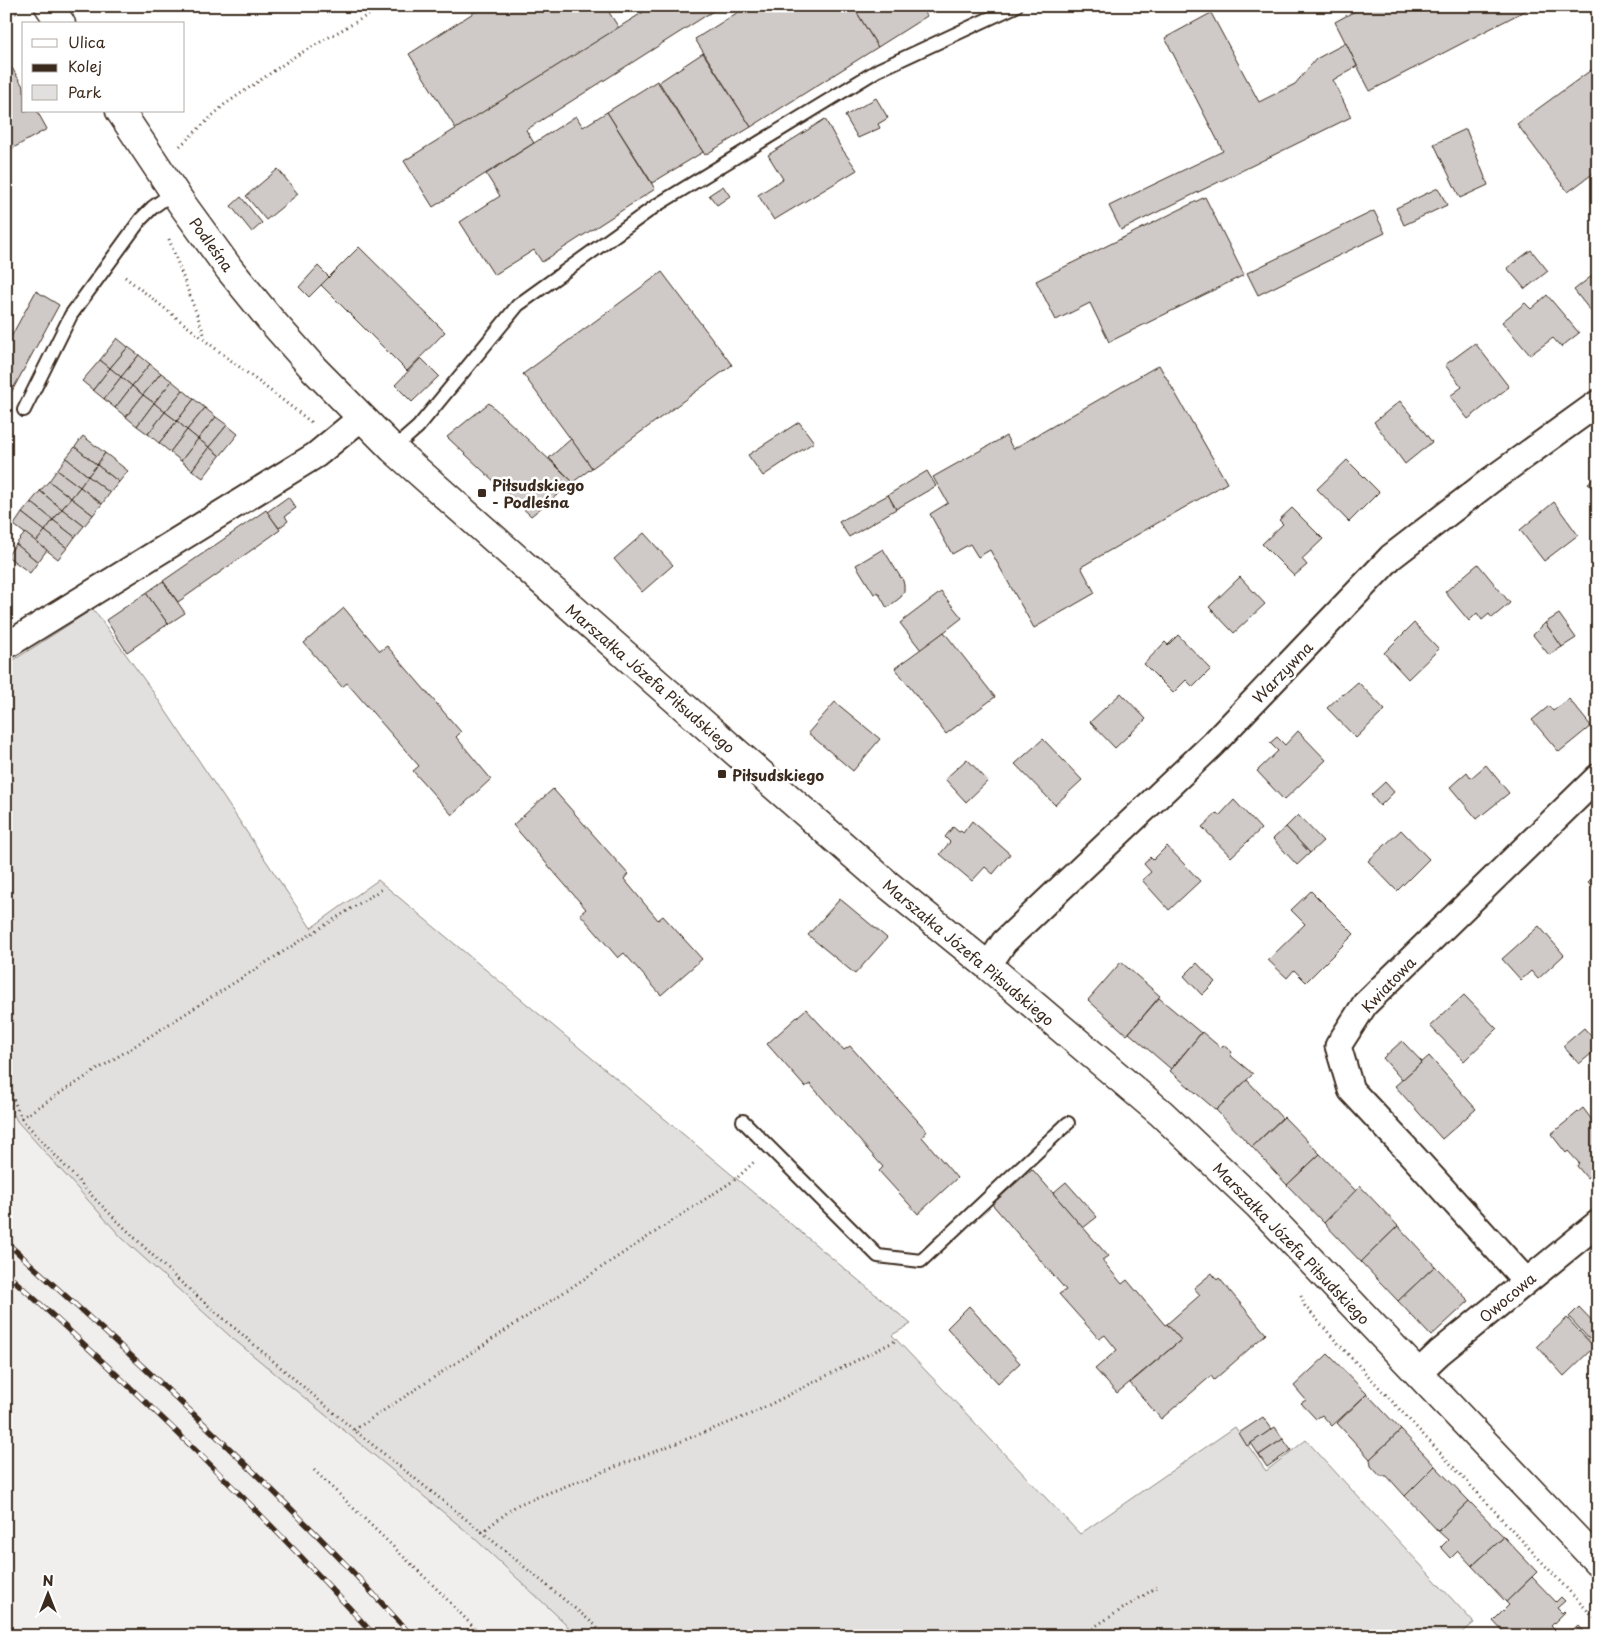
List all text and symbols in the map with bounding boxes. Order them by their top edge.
legend [22,22,185,112]
text: Ulica [68,30,106,53]
text: Kolej [68,54,102,77]
text: Park [68,80,102,103]
street label: Podleśna [184,212,240,276]
place label: Piłsudskiego - Podleśna [492,473,584,513]
marker: Piłsudskiego - Podleśna [476,487,488,499]
street label: Marszałka Józefa Piłsudskiego [561,598,741,758]
street label: Warzywna [1247,635,1318,708]
place label: Piłsudskiego [732,763,824,786]
marker: Piłsudskiego [716,768,728,780]
street label: Marszałka Józefa Piłsudskiego [878,873,1060,1031]
street label: Kwiatowa [1355,950,1421,1017]
street label: Marszałka Józefa Piłsudskiego [1208,1157,1376,1329]
street label: Owocowa [1474,1266,1541,1328]
north arrow [22,1570,72,1620]
text: N [42,1570,54,1591]

